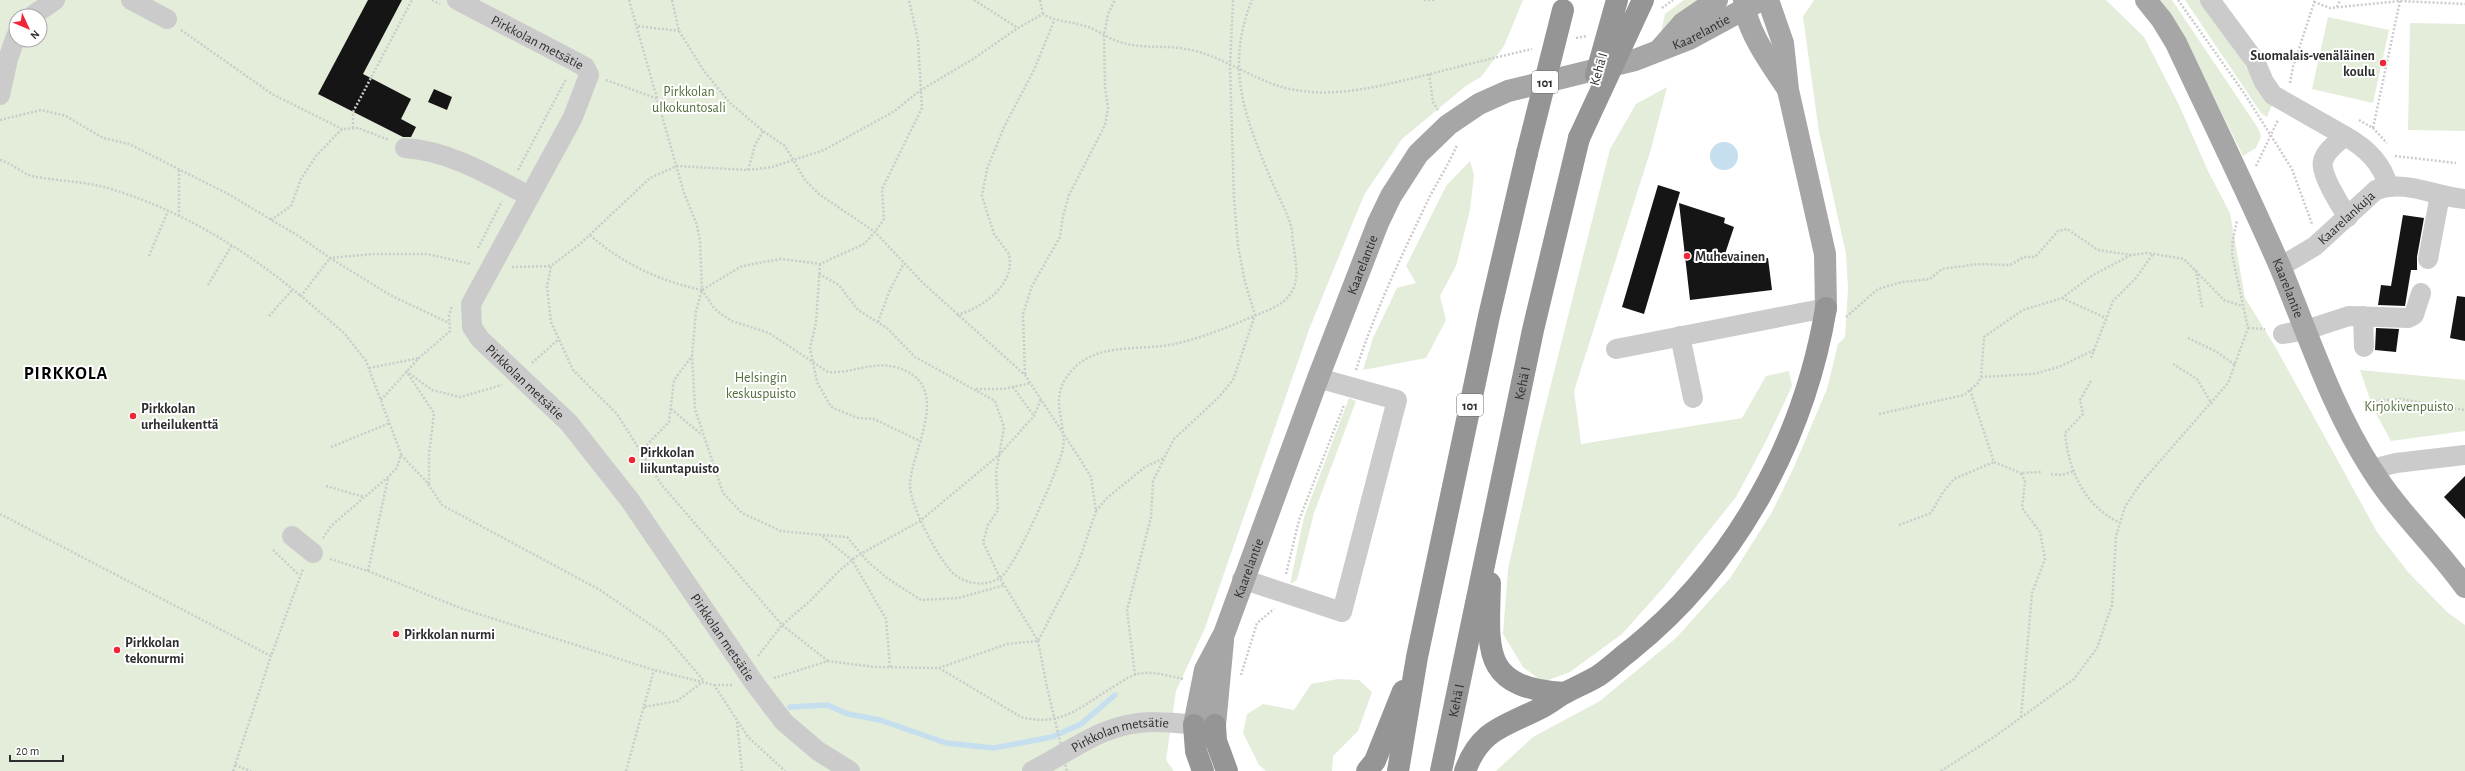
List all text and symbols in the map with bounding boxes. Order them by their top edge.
north arrow [8,8,48,48]
street label: Kaarelantie [1670,12,1732,53]
street label: Pirkkolan metsätie [489,13,586,73]
text: N [28,28,41,41]
place label: Suomalais-venäläinen koulu [2250,49,2376,79]
street label: Kehä I [1588,51,1610,87]
marker: Suomalais-venäläinen koulu [2378,58,2388,68]
road number: 101 [1532,71,1558,93]
park label: Pirkkolan ulkokuntosali [652,85,726,115]
street label: Kaarelankuja [2315,188,2378,248]
street label: Kaarelantie [1345,233,1381,297]
place label: Muhevainen [1695,250,1765,264]
marker: Muhevainen [1682,251,1692,261]
street label: Kaarelantie [2269,256,2306,320]
street label: Pirkkolan metsätie [483,342,566,423]
district label: PIRKKOLA [24,365,108,383]
street label: Kehä I [1513,366,1533,401]
park label: Helsingin keskuspuisto [726,371,796,401]
road number: 101 [1457,394,1483,416]
park label: Kirjokivenpuisto [2364,400,2454,414]
place label: Pirkkolan urheilukenttä [141,402,219,432]
marker: Pirkkolan urheilukenttä [128,411,138,421]
place label: Pirkkolan liikuntapuisto [640,446,719,476]
marker: Pirkkolan liikuntapuisto [627,455,637,465]
street label: Kaarelantie [1232,537,1267,600]
street label: Pirkkolan metsätie [688,591,757,684]
place label: Pirkkolan nurmi [404,628,495,642]
marker: Pirkkolan nurmi [391,629,401,639]
place label: Pirkkolan tekonurmi [125,636,184,666]
marker: Pirkkolan tekonurmi [112,645,122,655]
street label: Kehä I [1446,683,1467,719]
street label: Pirkkolan metsätie [1069,716,1169,755]
scale bar [10,737,63,763]
text: 20 m [16,745,39,757]

